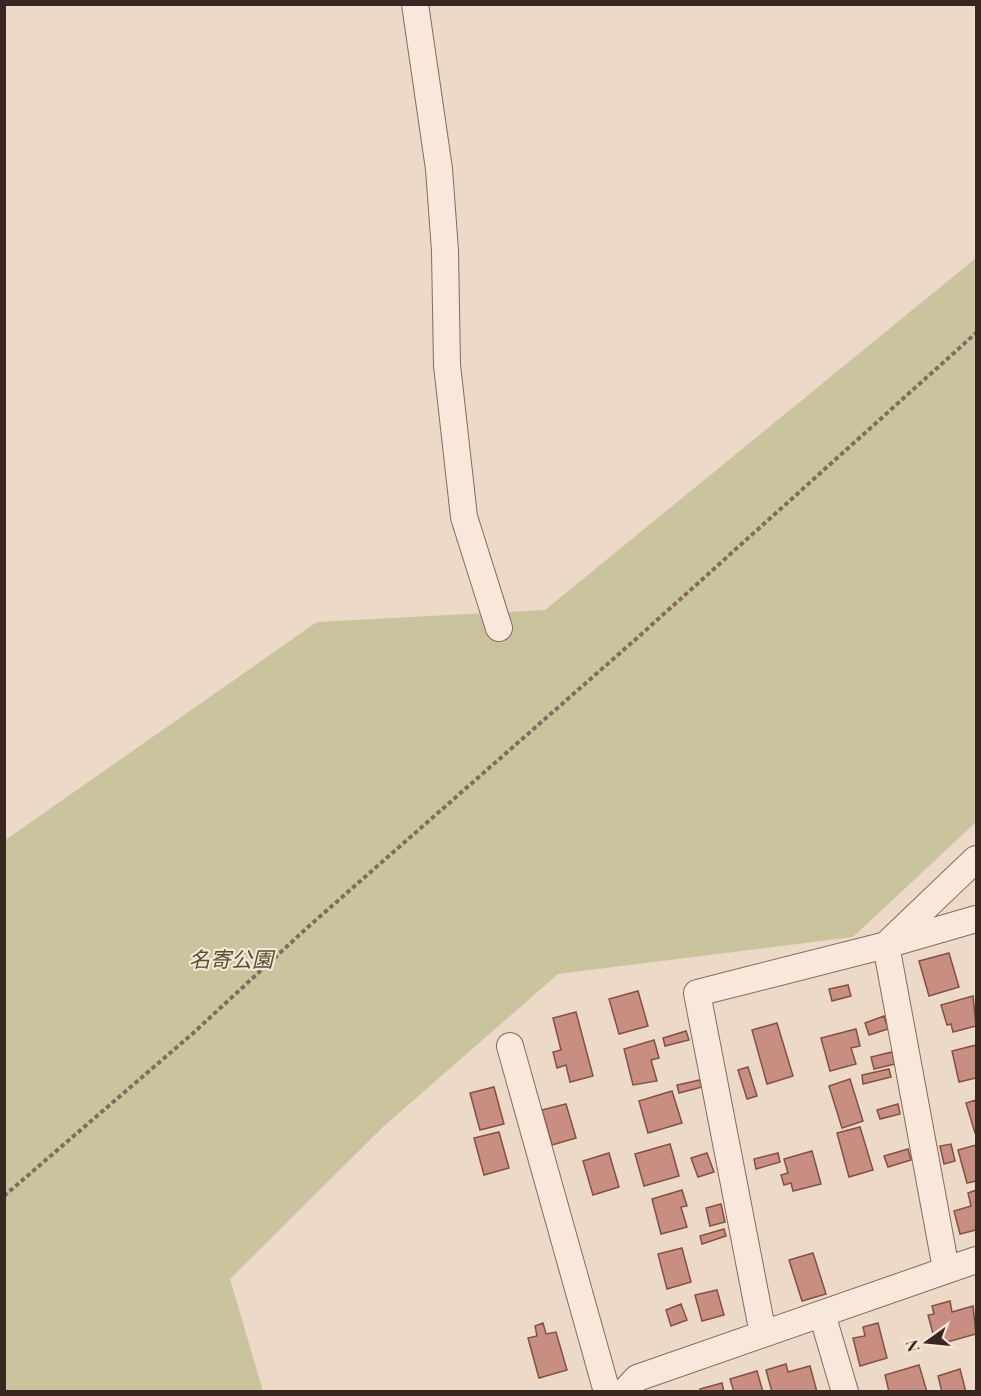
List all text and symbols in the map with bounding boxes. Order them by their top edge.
park label: 名寄公園 [189,944,276,972]
north arrow [897,1312,957,1372]
text: N [900,1337,924,1354]

